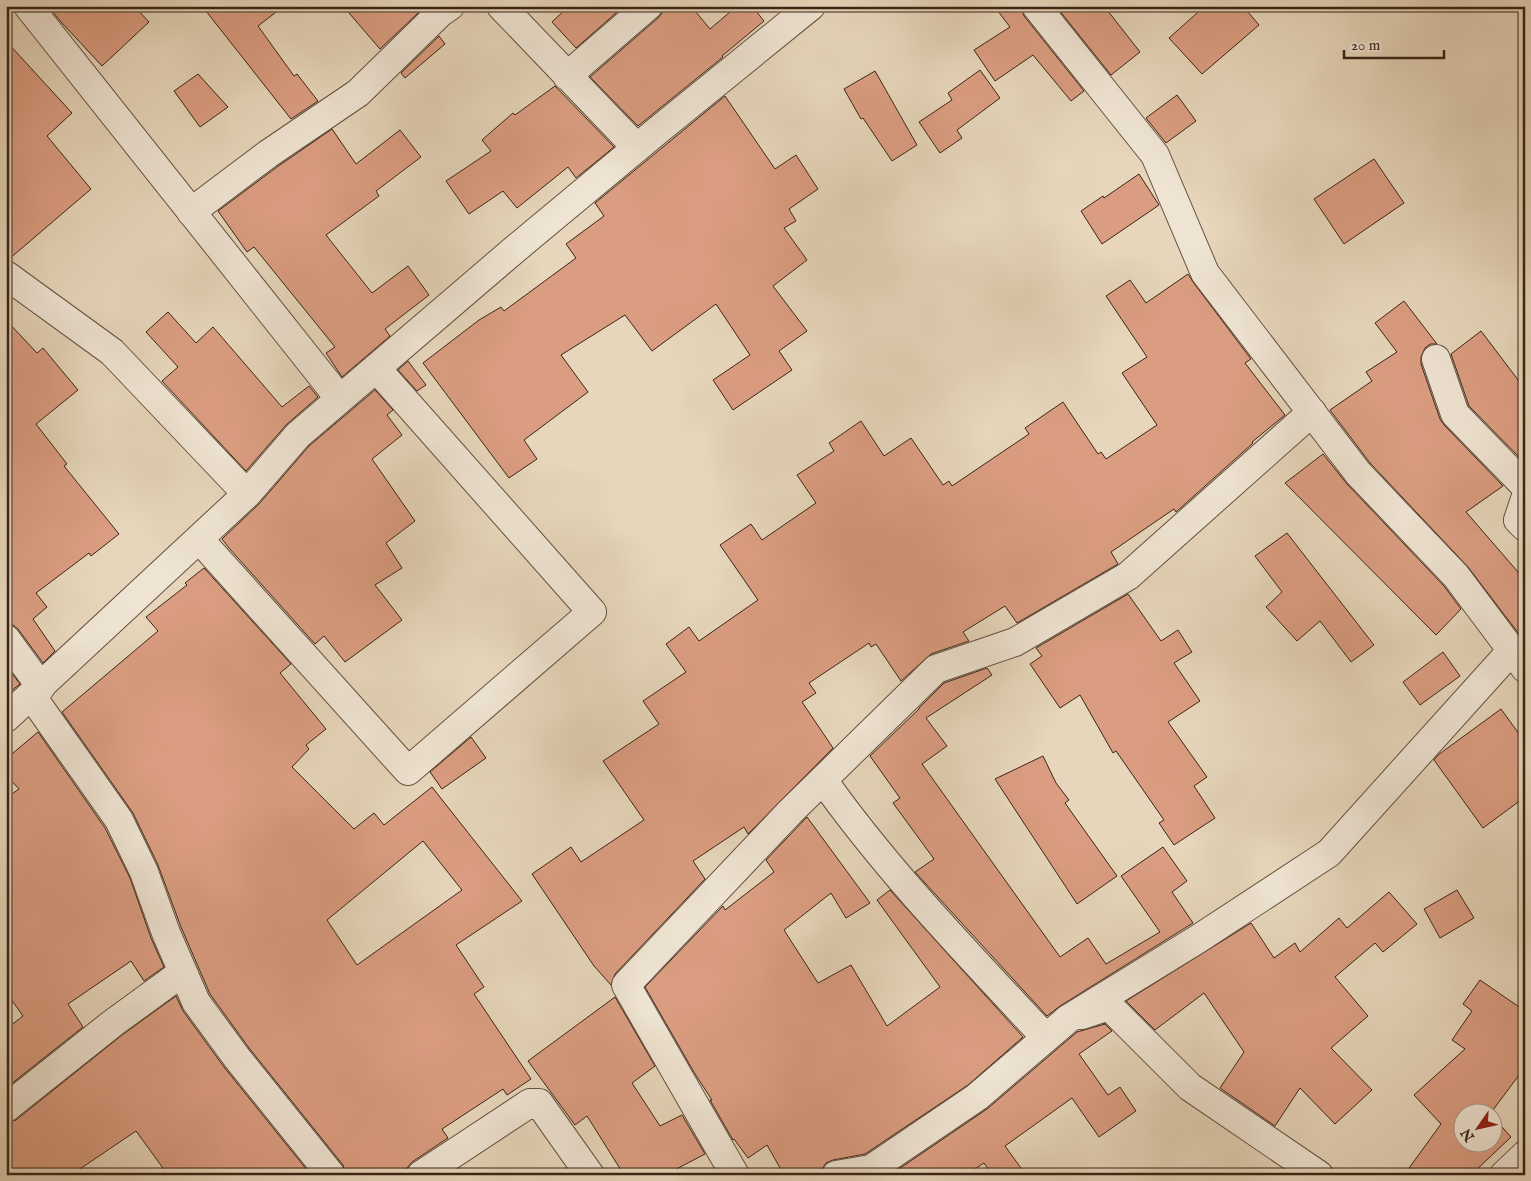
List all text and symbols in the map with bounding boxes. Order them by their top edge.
scale bar [1344,28,1444,60]
text: 20 m [1351,36,1381,55]
north arrow [1454,1104,1504,1154]
text: N [1457,1125,1479,1146]

